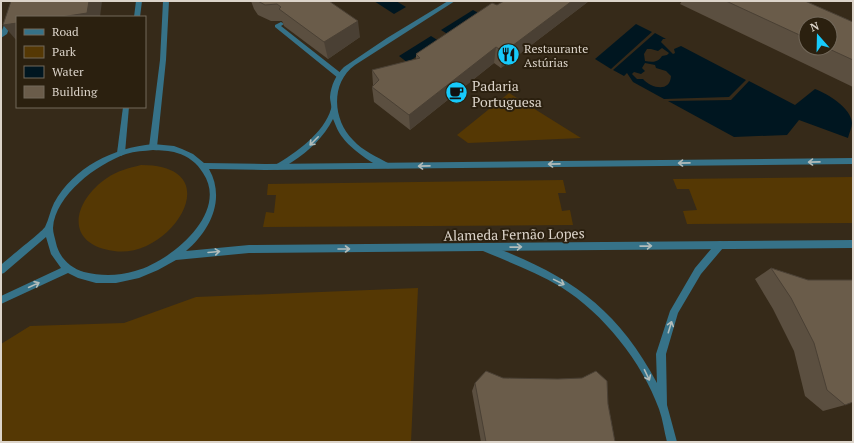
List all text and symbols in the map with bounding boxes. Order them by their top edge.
legend [16,16,146,108]
north arrow [798,16,838,56]
text: N [808,18,822,35]
text: Road [52,24,79,39]
place label: Restaurante Astúrias [524,41,588,70]
restaurant icon: Restaurante Astúrias [496,42,522,68]
text: Park [52,44,77,59]
text: Water [52,64,84,79]
place label: Padaria Portuguesa [472,76,542,111]
cafe icon: Padaria Portuguesa [444,80,470,106]
text: Building [52,84,98,99]
one-way arrow [309,136,319,146]
one-way arrow [808,158,821,166]
one-way arrow [678,159,691,167]
one-way arrow [548,160,561,168]
one-way arrow [418,162,431,170]
street label: Alameda Fernão Lopes [443,223,585,245]
one-way arrow [639,242,652,250]
one-way arrow [509,243,522,251]
one-way arrow [337,245,350,253]
one-way arrow [207,249,220,256]
one-way arrow [553,279,565,286]
one-way arrow [28,281,40,288]
one-way arrow [667,321,674,334]
one-way arrow [644,369,651,381]

